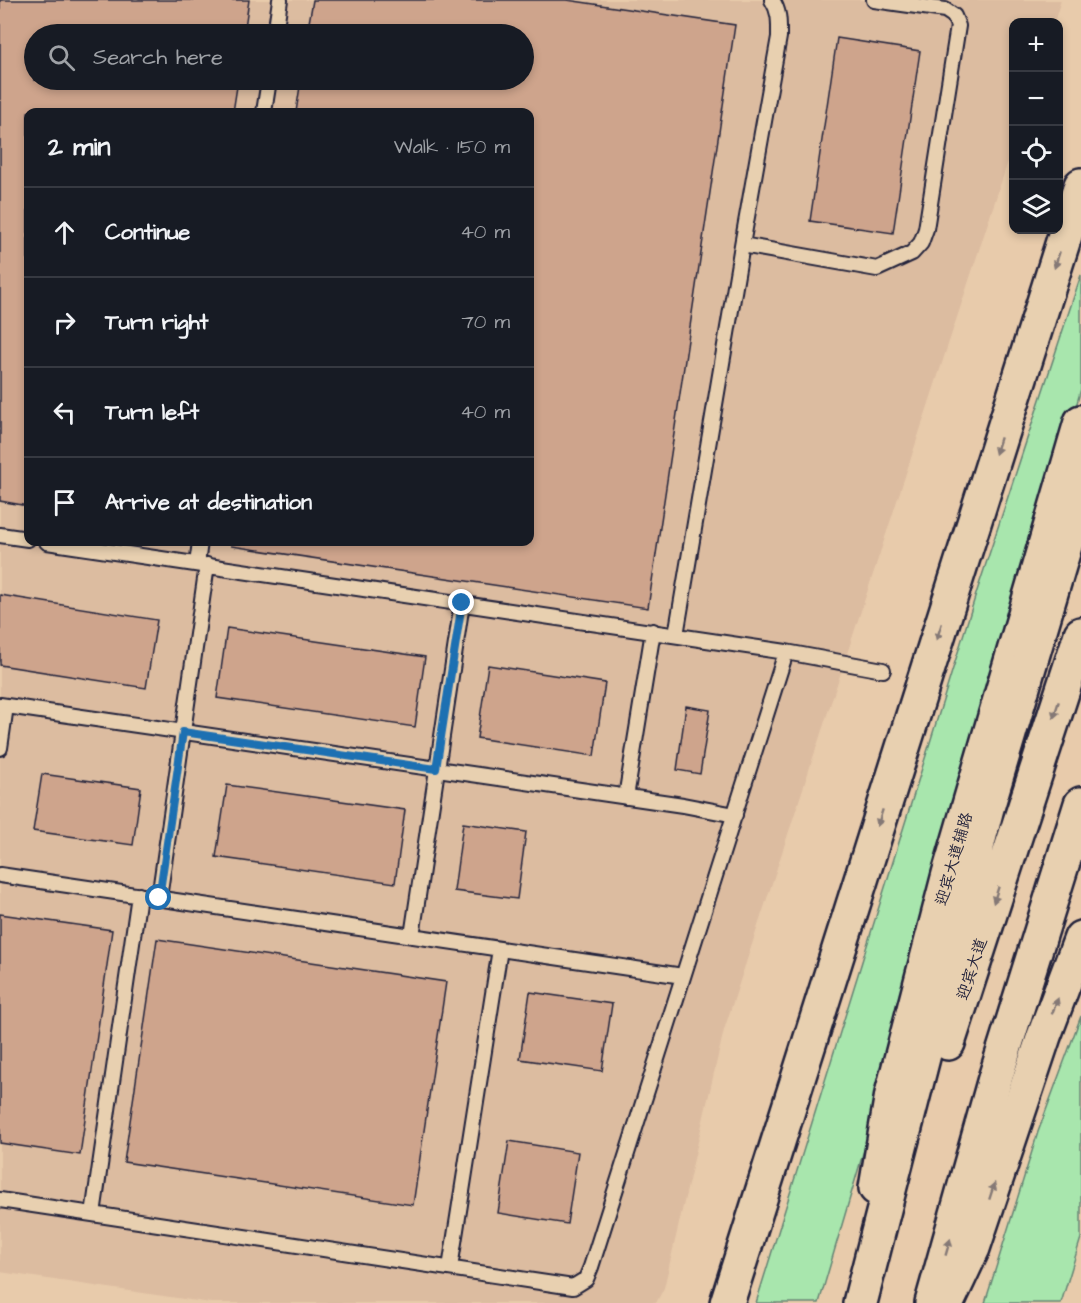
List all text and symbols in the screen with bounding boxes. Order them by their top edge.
map controls [1009,18,1063,234]
button: + [1009,18,1063,72]
search box [24,24,534,90]
icon: search [45,41,78,74]
text: Search here [93,42,223,73]
button: − [1009,72,1063,126]
button: locate [1009,126,1063,180]
text: 2 min [48,129,110,165]
text: Walk · 150 m [394,133,510,161]
button: layers [1009,180,1063,234]
icon: ahead [48,216,81,249]
text: Continue [105,217,190,248]
text: 40 m [460,218,510,246]
one-way arrow [1052,251,1061,269]
icon: right [48,306,81,339]
text: Turn right [105,307,208,338]
text: 70 m [462,308,510,336]
icon: left [48,396,81,429]
text: Turn left [105,397,199,428]
text: 40 m [460,398,510,426]
one-way arrow [993,437,1002,455]
icon: arrive [48,486,81,519]
text: Arrive at destination [105,487,312,518]
route end [448,589,474,615]
one-way arrow [934,623,943,641]
one-way arrow [1051,701,1061,719]
one-way arrow [875,809,885,827]
street label: 迎宾大道辅路 [930,810,978,908]
route start [145,884,171,910]
one-way arrow [991,886,1000,904]
street label: 迎宾大道 [952,935,992,1003]
one-way arrow [1051,997,1061,1015]
one-way arrow [988,1181,998,1199]
one-way arrow [944,1238,953,1256]

